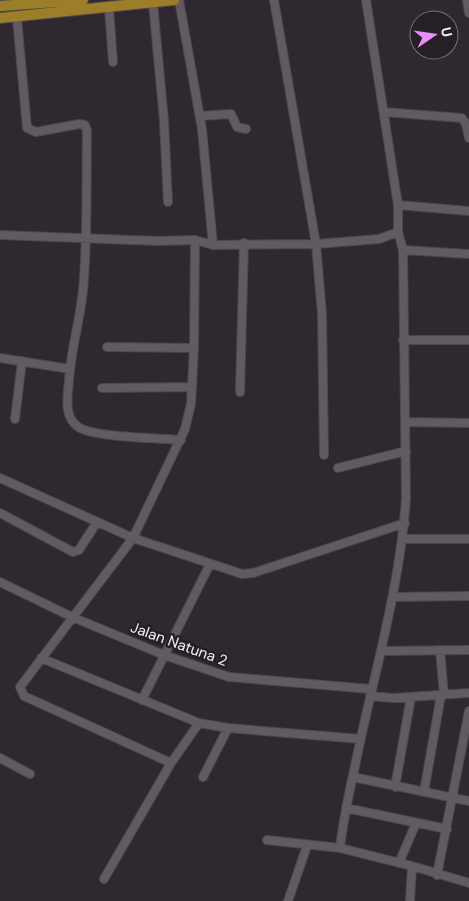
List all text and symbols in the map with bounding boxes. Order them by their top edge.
north arrow [409,10,459,60]
text: U [437,25,457,39]
street label: Jalan Natuna 2 [128,617,230,671]

